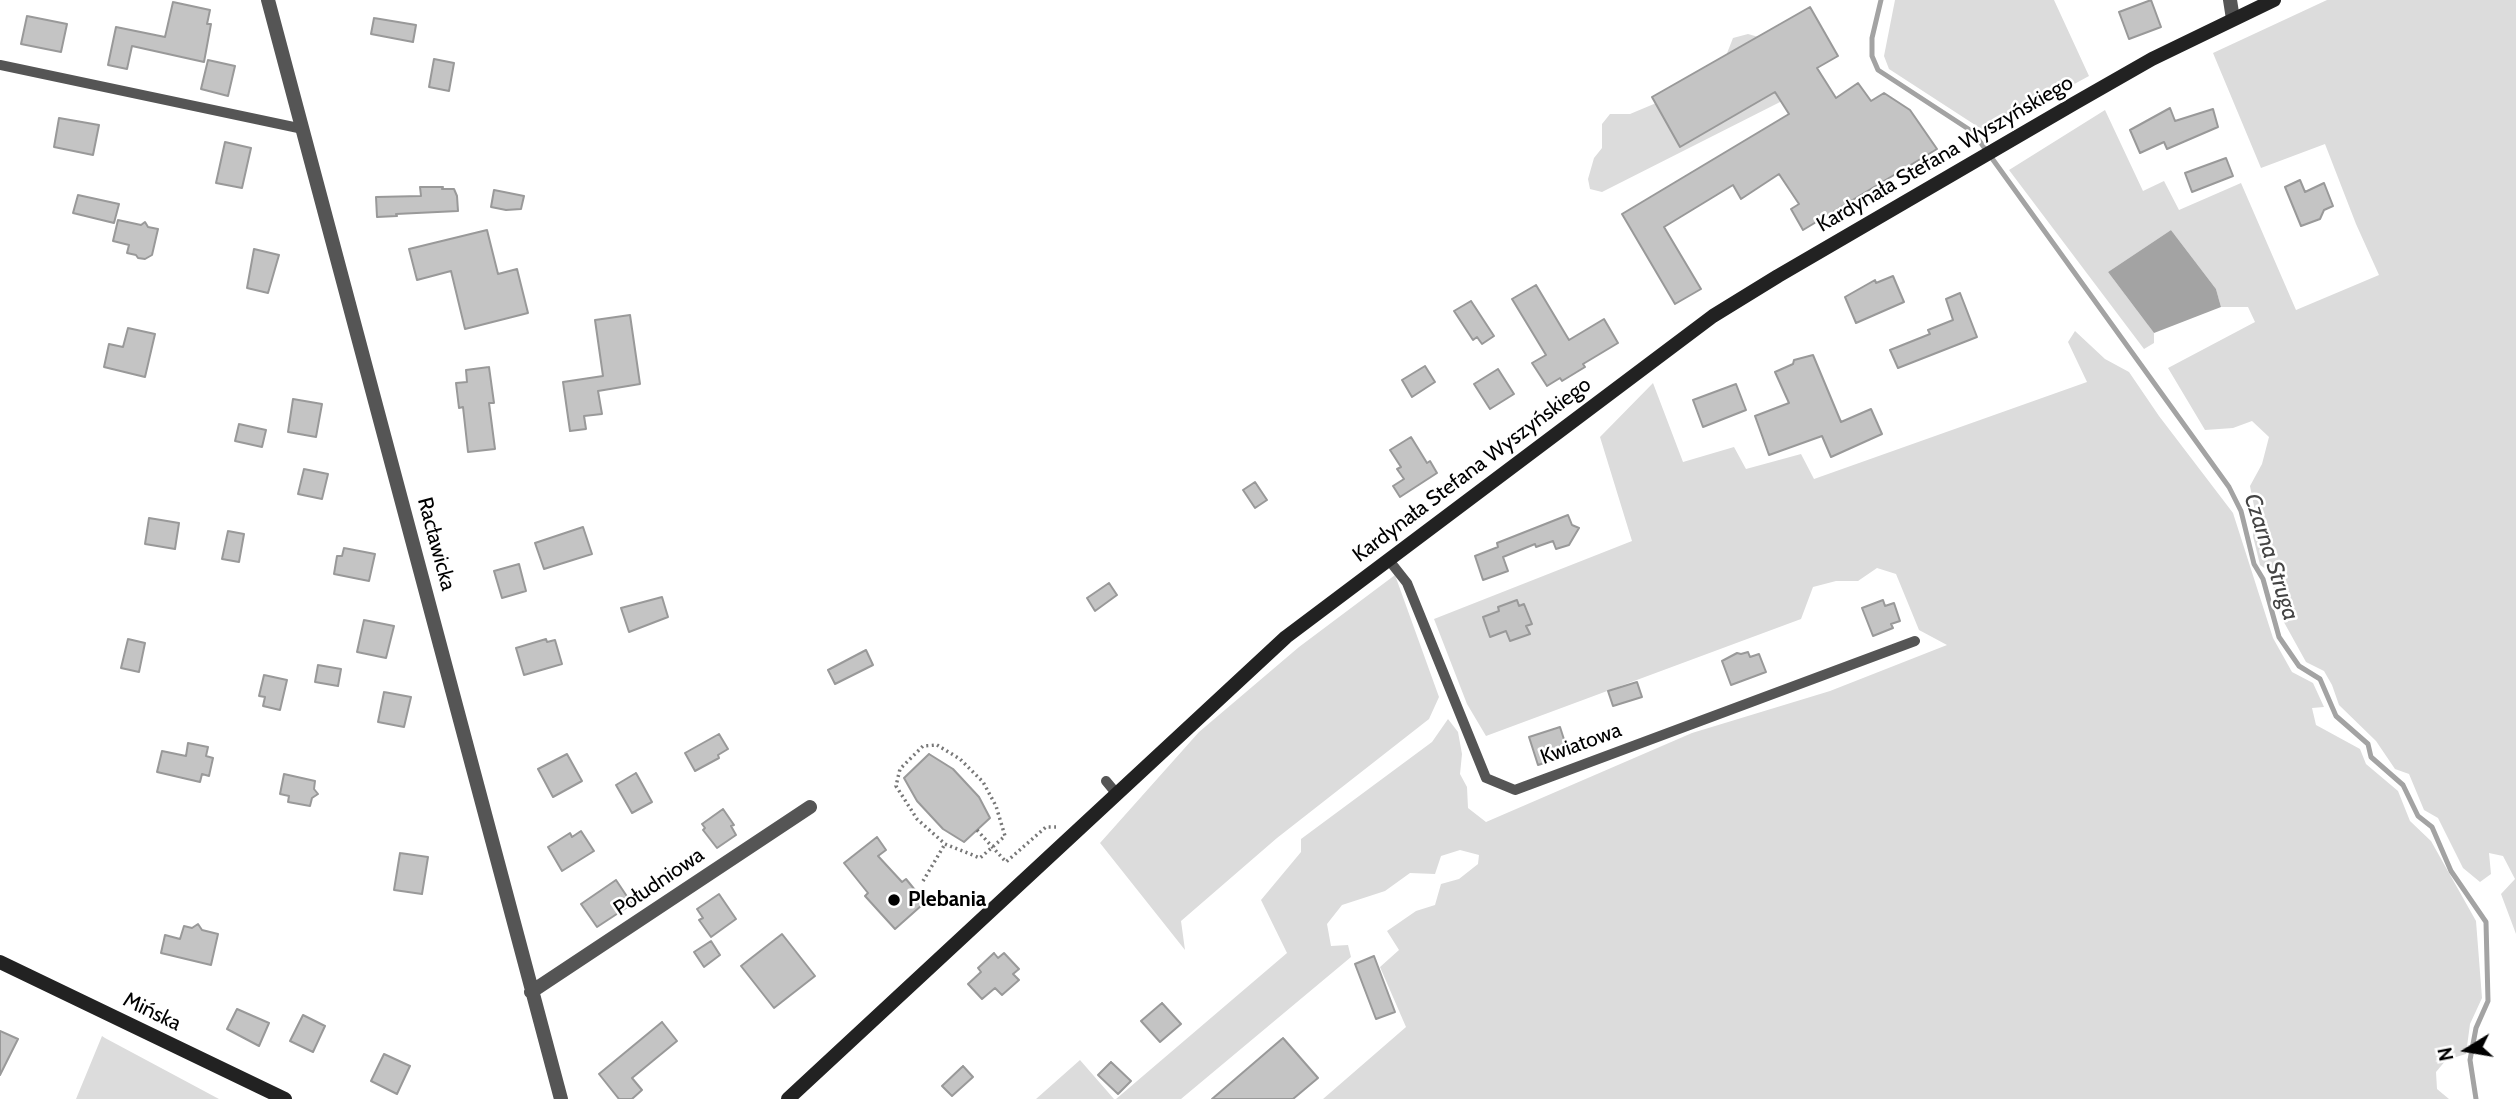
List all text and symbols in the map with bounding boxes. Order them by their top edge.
street label: Kardynała Stefana Wyszyńskiego [1812,70,2078,238]
street label: Kardynała Stefana Wyszyńskiego [1348,372,1596,568]
water label: Czarna Struga [2238,490,2304,624]
street label: Racławicka [411,495,461,593]
street label: Kwiatowa [1537,718,1625,770]
street label: Południowa [609,843,709,921]
place label: Plebania [908,887,986,913]
marker: Plebania [886,892,902,908]
street label: Mińska [119,987,185,1037]
north arrow [2432,1015,2502,1085]
text: N [2433,1045,2458,1063]

